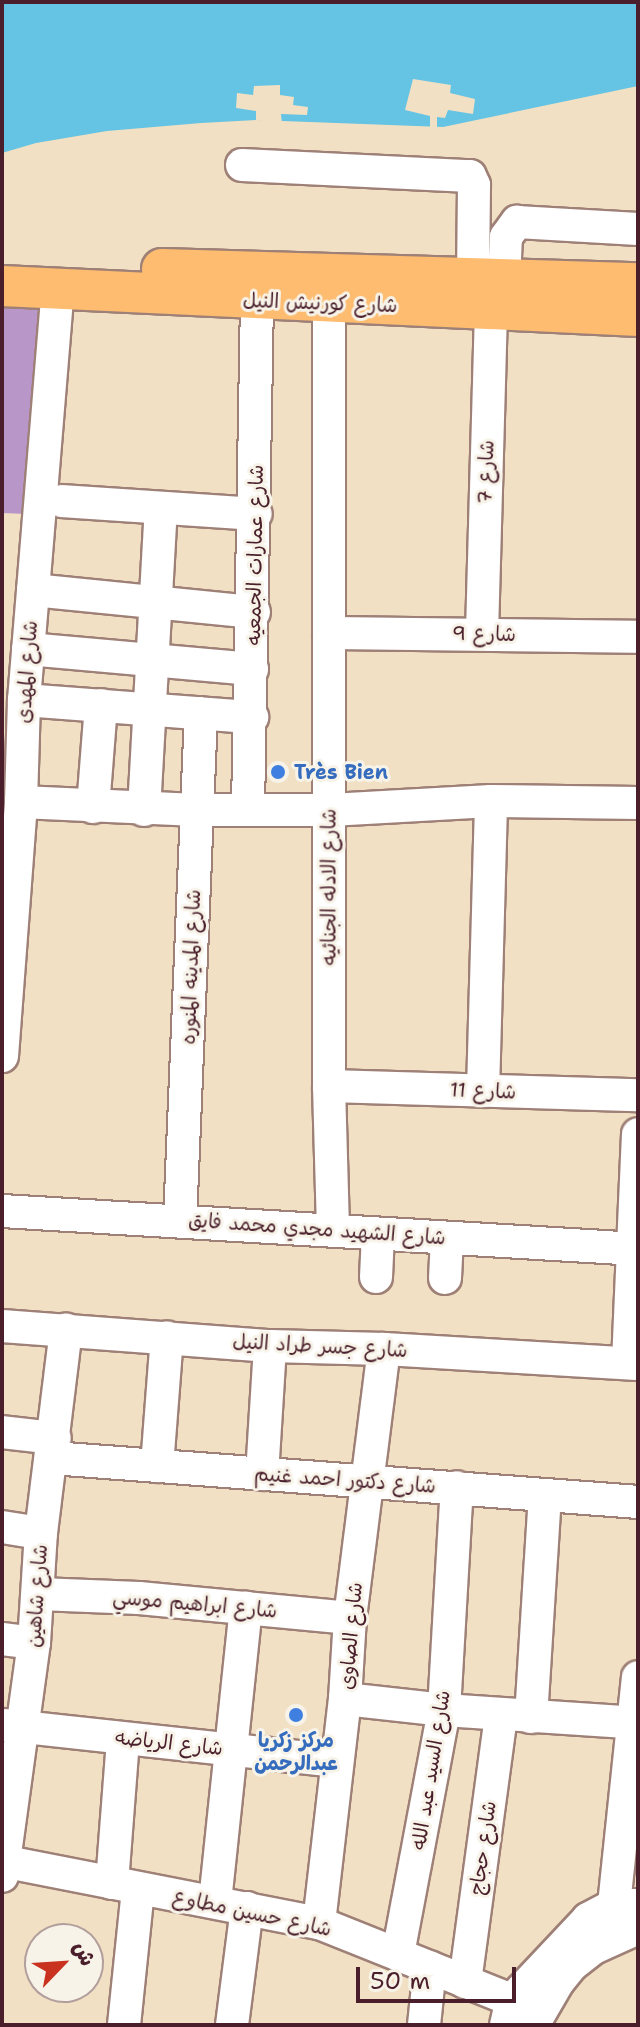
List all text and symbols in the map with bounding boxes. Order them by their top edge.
street label: شارع كورنيش النيل [242,288,398,318]
street label: شارع 7 [473,440,499,504]
street label: شارع عمارات الجمعيه [241,464,269,646]
street label: شارع المهدى [11,620,43,724]
street label: شارع 9 [452,621,516,647]
place label: Très Bien [294,760,388,784]
marker: Très Bien [269,763,287,781]
street label: شارع الادله الجنائيه [317,809,341,965]
street label: شارع المدينه المنوره [176,889,206,1045]
street label: شارع 11 [450,1078,516,1104]
street label: شارع الشهيد مجدي محمد فايق [188,1208,446,1250]
street label: شارع جسر طراد النيل [232,1329,408,1363]
street label: شارع دكتور احمد غنيم [253,1462,437,1498]
street label: شارع شاهين [21,1544,53,1648]
street label: شارع الصاوى [334,1581,368,1691]
street label: شارع ابراهيم موسي [112,1585,278,1623]
street label: شارع السيد عبد الله [407,1689,455,1851]
marker: مركز زكريا عبدالرحمن [287,1706,305,1724]
street label: شارع الرياضه [114,1725,224,1761]
place label: مركز زكريا عبدالرحمن [254,1728,338,1775]
street label: شارع حجاج [465,1799,501,1897]
street label: شارع حسين مطاوع [170,1884,334,1942]
north arrow [24,1923,104,2003]
text: ش [66,1936,103,1971]
scale bar [360,1951,520,2001]
text: 50 m [370,1965,430,1997]

